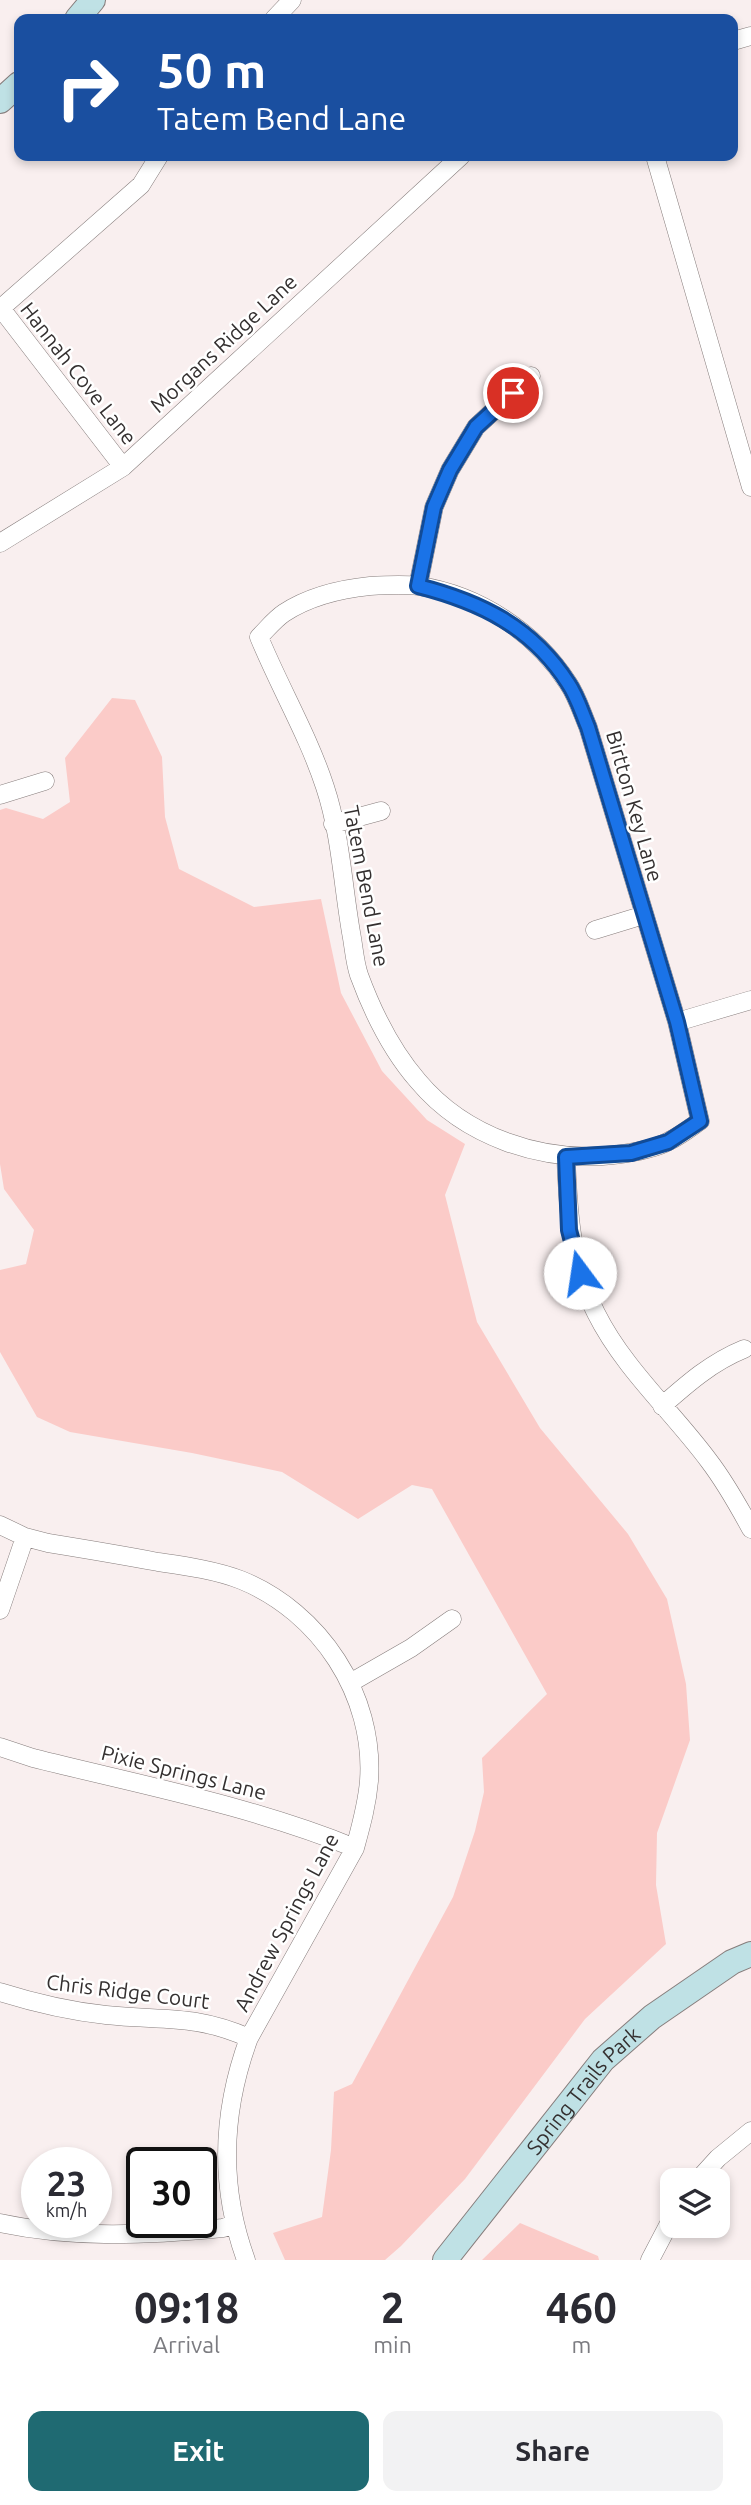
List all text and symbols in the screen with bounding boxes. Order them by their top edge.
icon: right [42,42,133,133]
text: 50 m [157,42,266,97]
text: Tatem Bend Lane [157,100,406,136]
street label: Morgans Ridge Lane [145,269,301,417]
street label: Hannah Cove Lane [16,297,142,449]
pin [483,363,543,423]
icon: arrive [494,374,532,412]
street label: Birtton Key Lane [602,728,668,884]
street label: Tatem Bend Lane [340,803,394,969]
position arrow [543,1236,617,1310]
street label: Pixie Springs Lane [99,1740,269,1804]
street label: Andrew Springs Lane [229,1829,343,2015]
street label: Chris Ridge Court [45,1969,211,2013]
street label: Spring Trails Park [521,2021,645,2159]
speed limit sign: 30 [126,2147,217,2238]
text: 23 [47,2163,86,2203]
map controls [660,2168,730,2238]
button: layers [660,2168,730,2238]
text: km/h [46,2200,87,2220]
text: 09:18 [134,2284,239,2331]
text: 2 [381,2284,404,2331]
text: 460 [546,2284,617,2331]
text: Arrival [153,2332,220,2357]
text: min [373,2332,412,2357]
text: m [571,2332,591,2357]
button: Exit [28,2411,369,2491]
button: Share [383,2411,723,2491]

